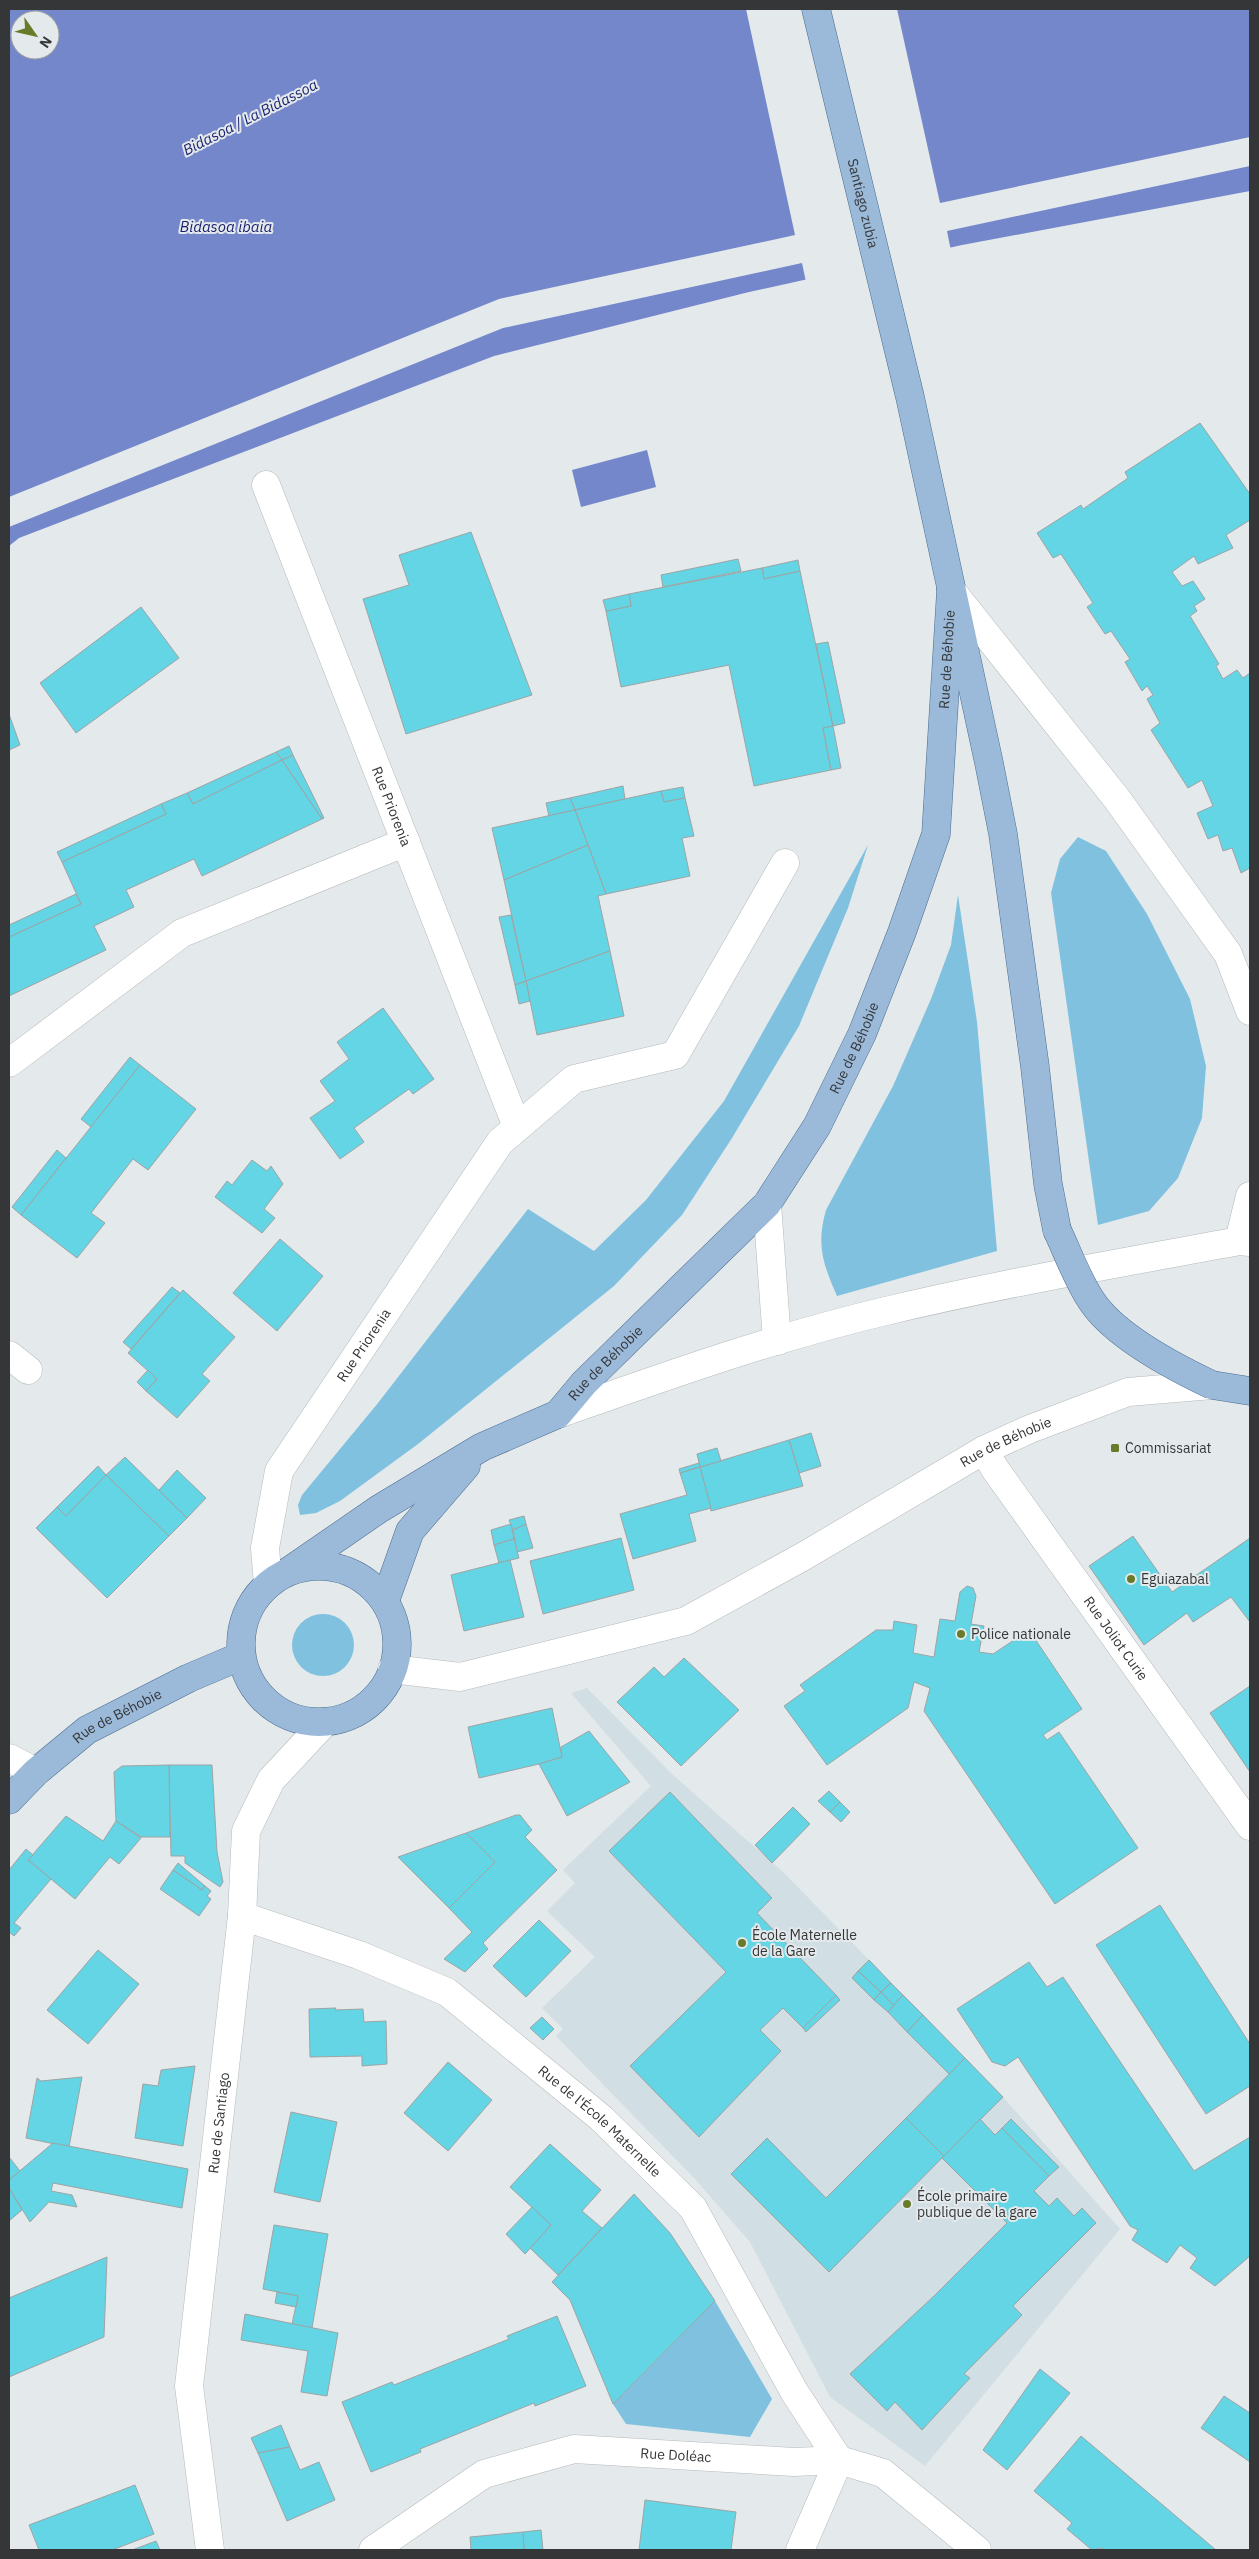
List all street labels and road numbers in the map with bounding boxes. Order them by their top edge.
street label: Santiago zubia [844,157,883,250]
street label: Rue de Béhobie [935,609,959,709]
street label: Rue Priorenia [368,764,416,849]
street label: Rue de Béhobie [825,999,883,1097]
street label: Rue Priorenia [333,1305,395,1385]
street label: Rue de Béhobie [564,1321,647,1404]
street label: Rue de Béhobie [957,1413,1054,1471]
street label: Rue Joliot Curie [1080,1593,1152,1684]
street label: Rue de Béhobie [69,1684,165,1747]
street label: Rue de l'École Maternelle [535,2061,665,2181]
street label: Rue de Santiago [204,2071,233,2175]
street label: Rue Doléac [640,2444,712,2466]

